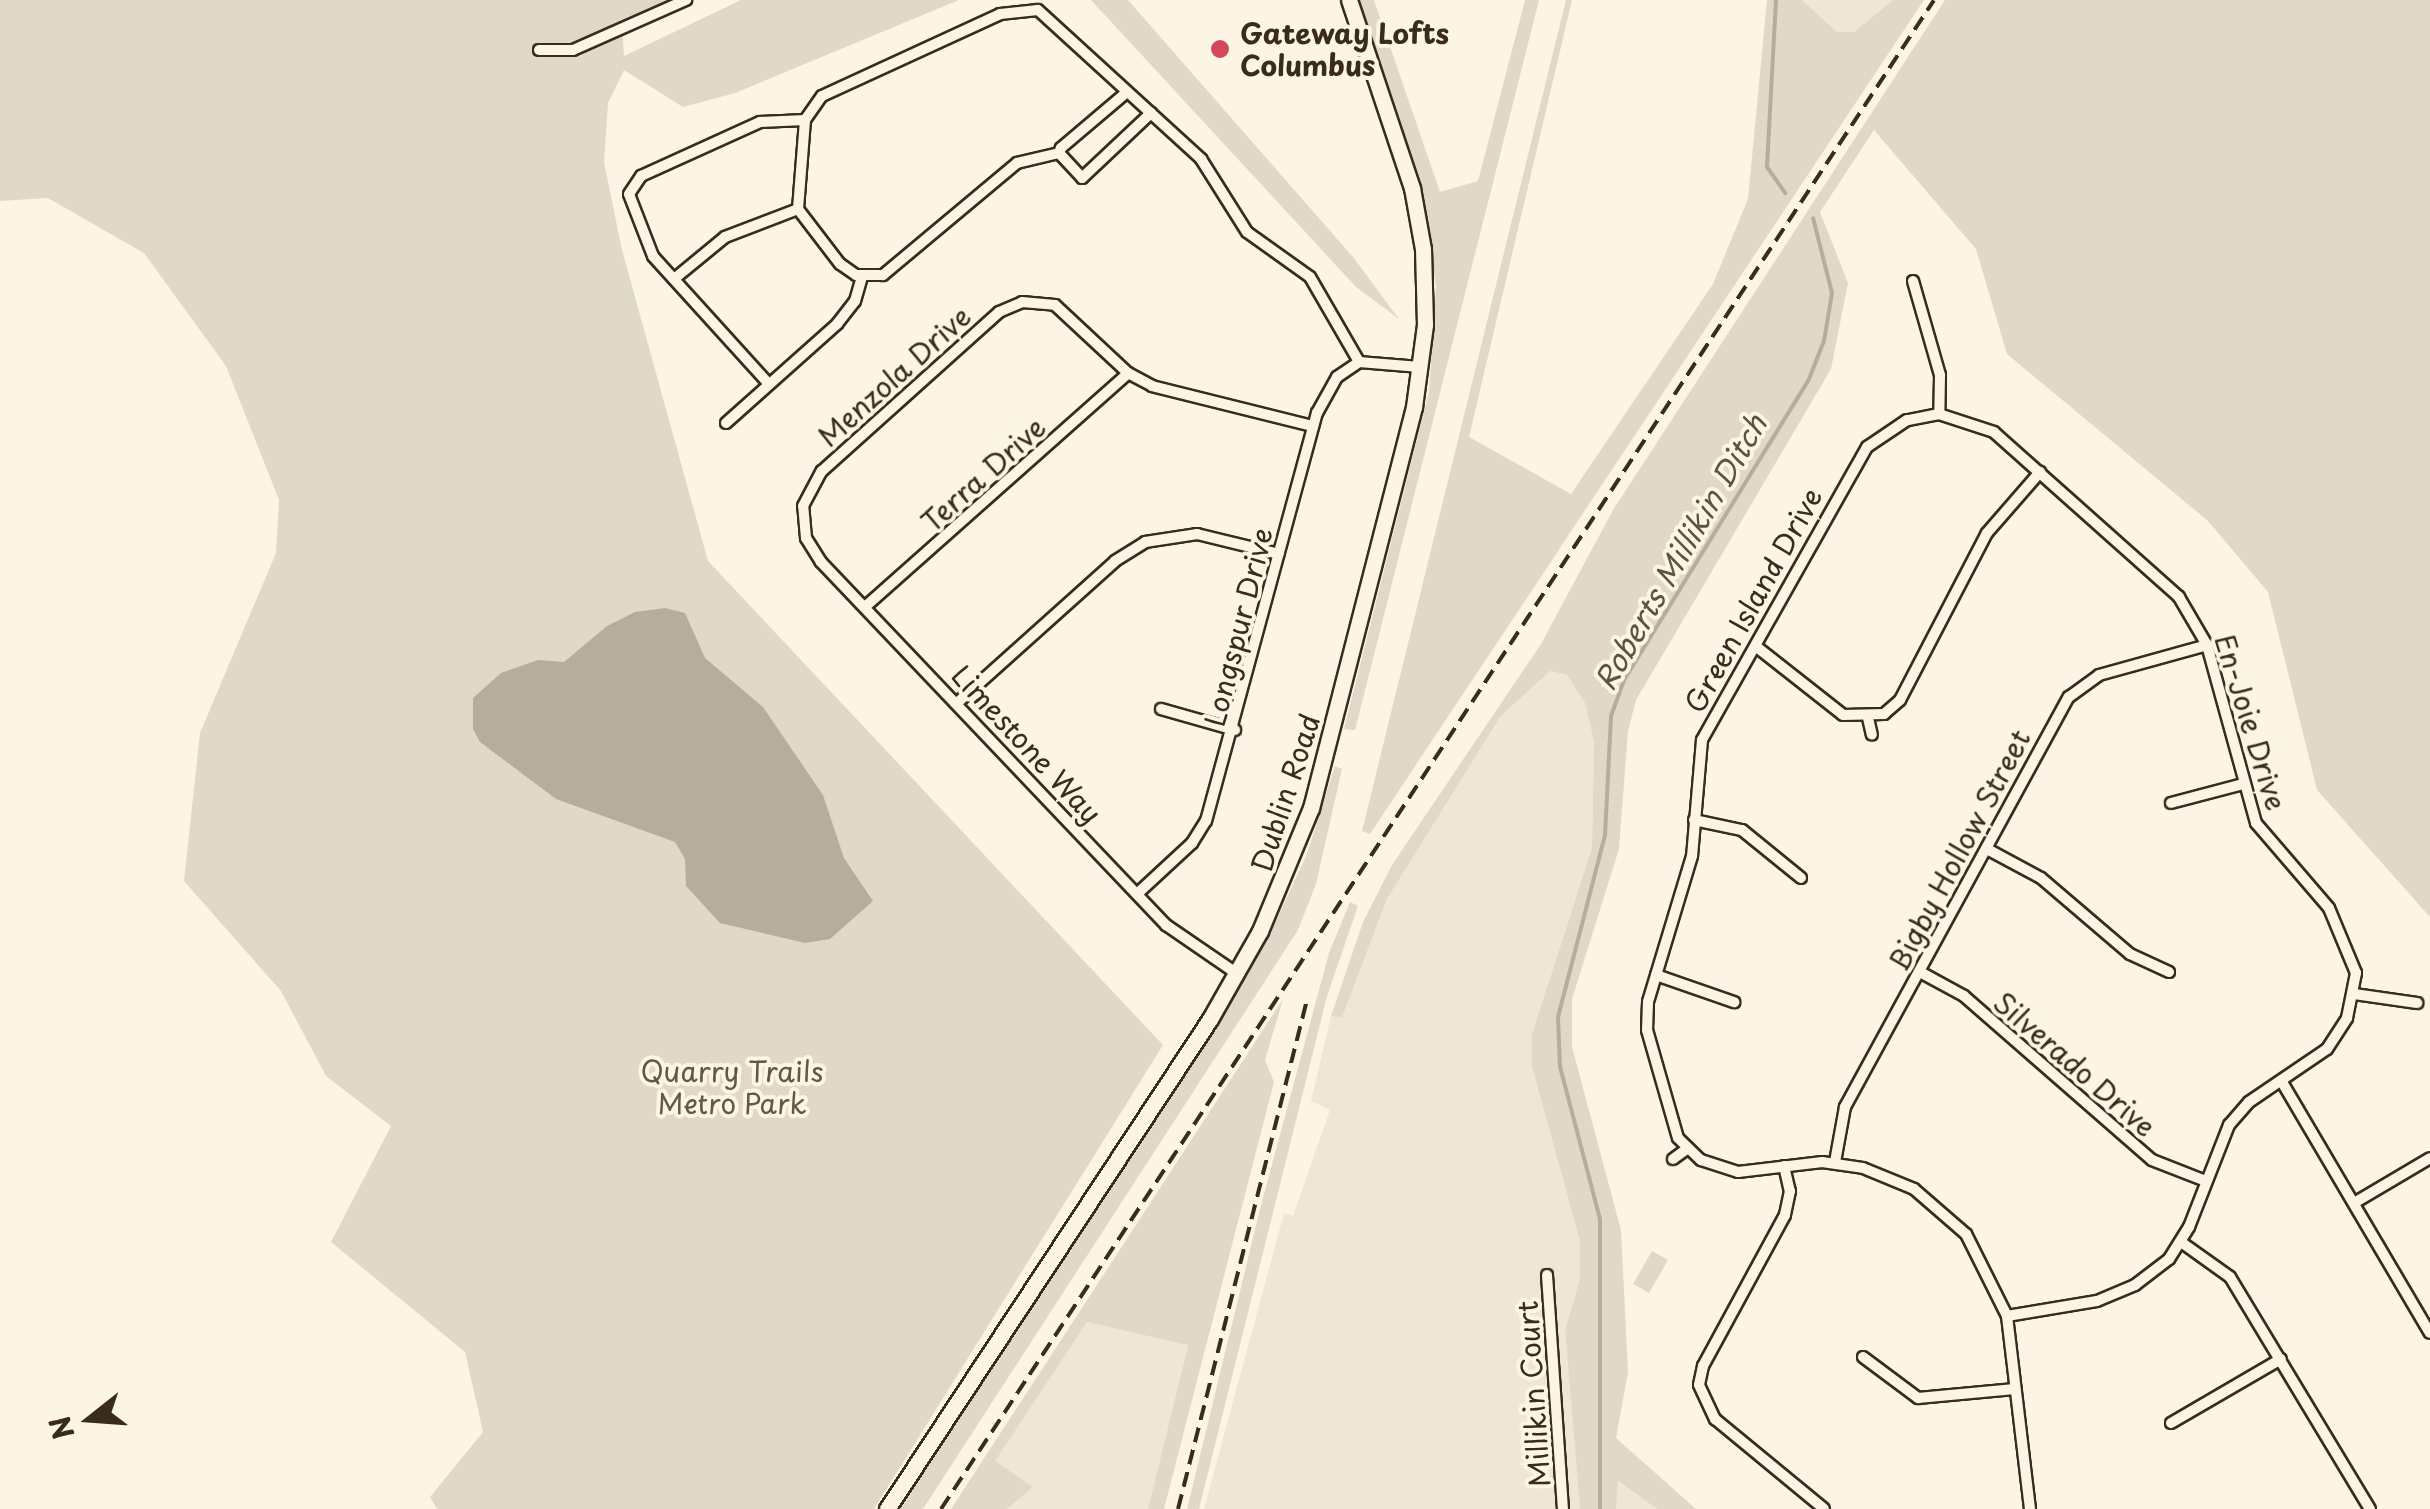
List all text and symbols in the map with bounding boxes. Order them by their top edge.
place label: Gateway Lofts Columbus [1240,16,1449,82]
marker: Gateway Lofts Columbus [1209,38,1231,60]
street label: Menzola Drive [811,299,977,453]
water label: Roberts Millikin Ditch [1586,407,1774,697]
street label: Terra Drive [915,410,1051,538]
street label: Green Island Drive [1676,480,1830,720]
street label: Longspur Drive [1197,524,1279,730]
street label: En-Joie Drive [2208,630,2294,814]
street label: Limestone Way [945,658,1109,830]
street label: Dublin Road [1243,709,1327,877]
street label: Bigby Hollow Street [1881,724,2037,976]
street label: Silverado Drive [1987,985,2163,1143]
park label: Quarry Trails Metro Park [640,1054,824,1120]
street label: Millikin Court [1510,1301,1556,1487]
north arrow [40,1369,140,1469]
text: N [37,1411,85,1445]

